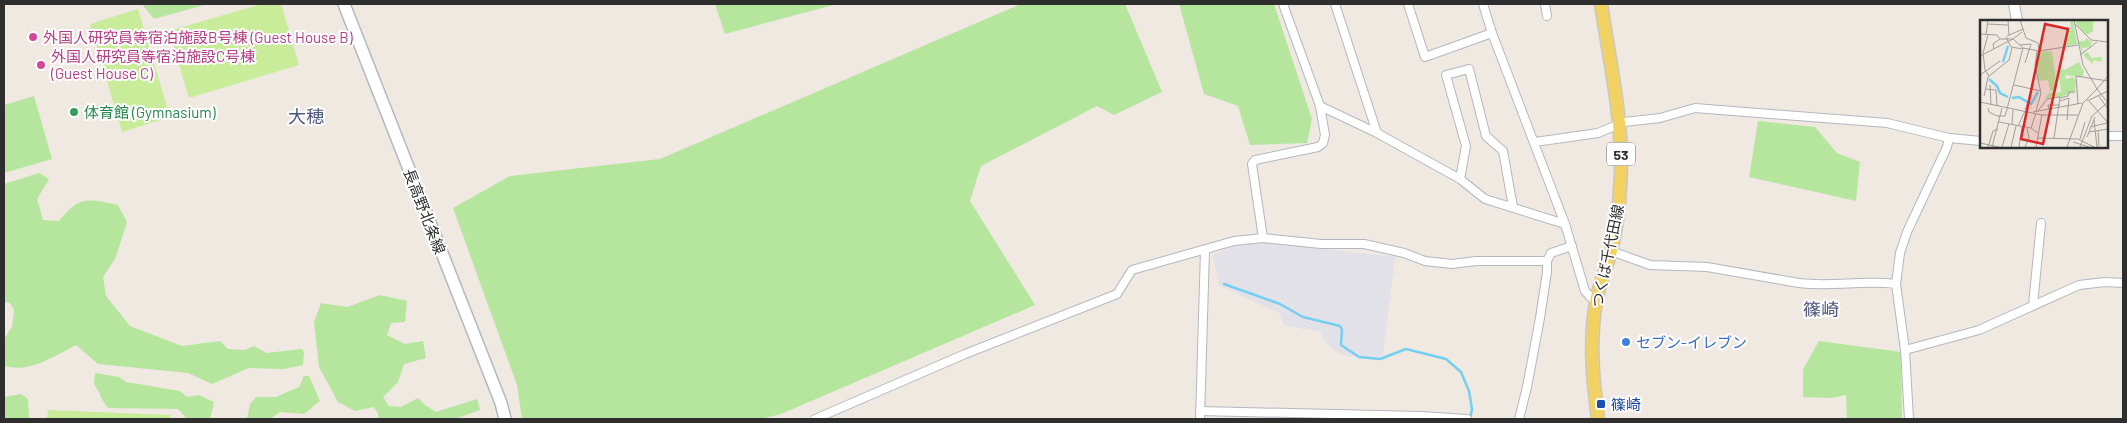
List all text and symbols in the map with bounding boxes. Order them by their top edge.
inset map [1980,20,2107,148]
place label: 外国人研究員等宿泊施設B号棟 (Guest House B) [43,28,353,46]
marker: 外国人研究員等宿泊施設B号棟 (Guest House B) [27,31,39,43]
place label: 外国人研究員等宿泊施設C号棟 (Guest House C) [50,47,255,82]
marker: 外国人研究員等宿泊施設C号棟 (Guest House C) [35,59,47,71]
place label: 体育館 (Gymnasium) [84,103,216,121]
district label: 大穂 [288,105,324,127]
marker: 体育館 (Gymnasium) [68,106,80,118]
road number: 53 [1607,142,1635,166]
street label: 長高野北条線 [400,166,450,256]
street label: つくば千代田線 [1587,203,1627,309]
district label: 篠崎 [1803,298,1839,320]
place label: セブン-イレブン [1636,333,1747,351]
marker: セブン-イレブン [1620,336,1632,348]
place label: 篠崎 [1611,395,1641,413]
marker: 篠崎 [1595,398,1607,410]

